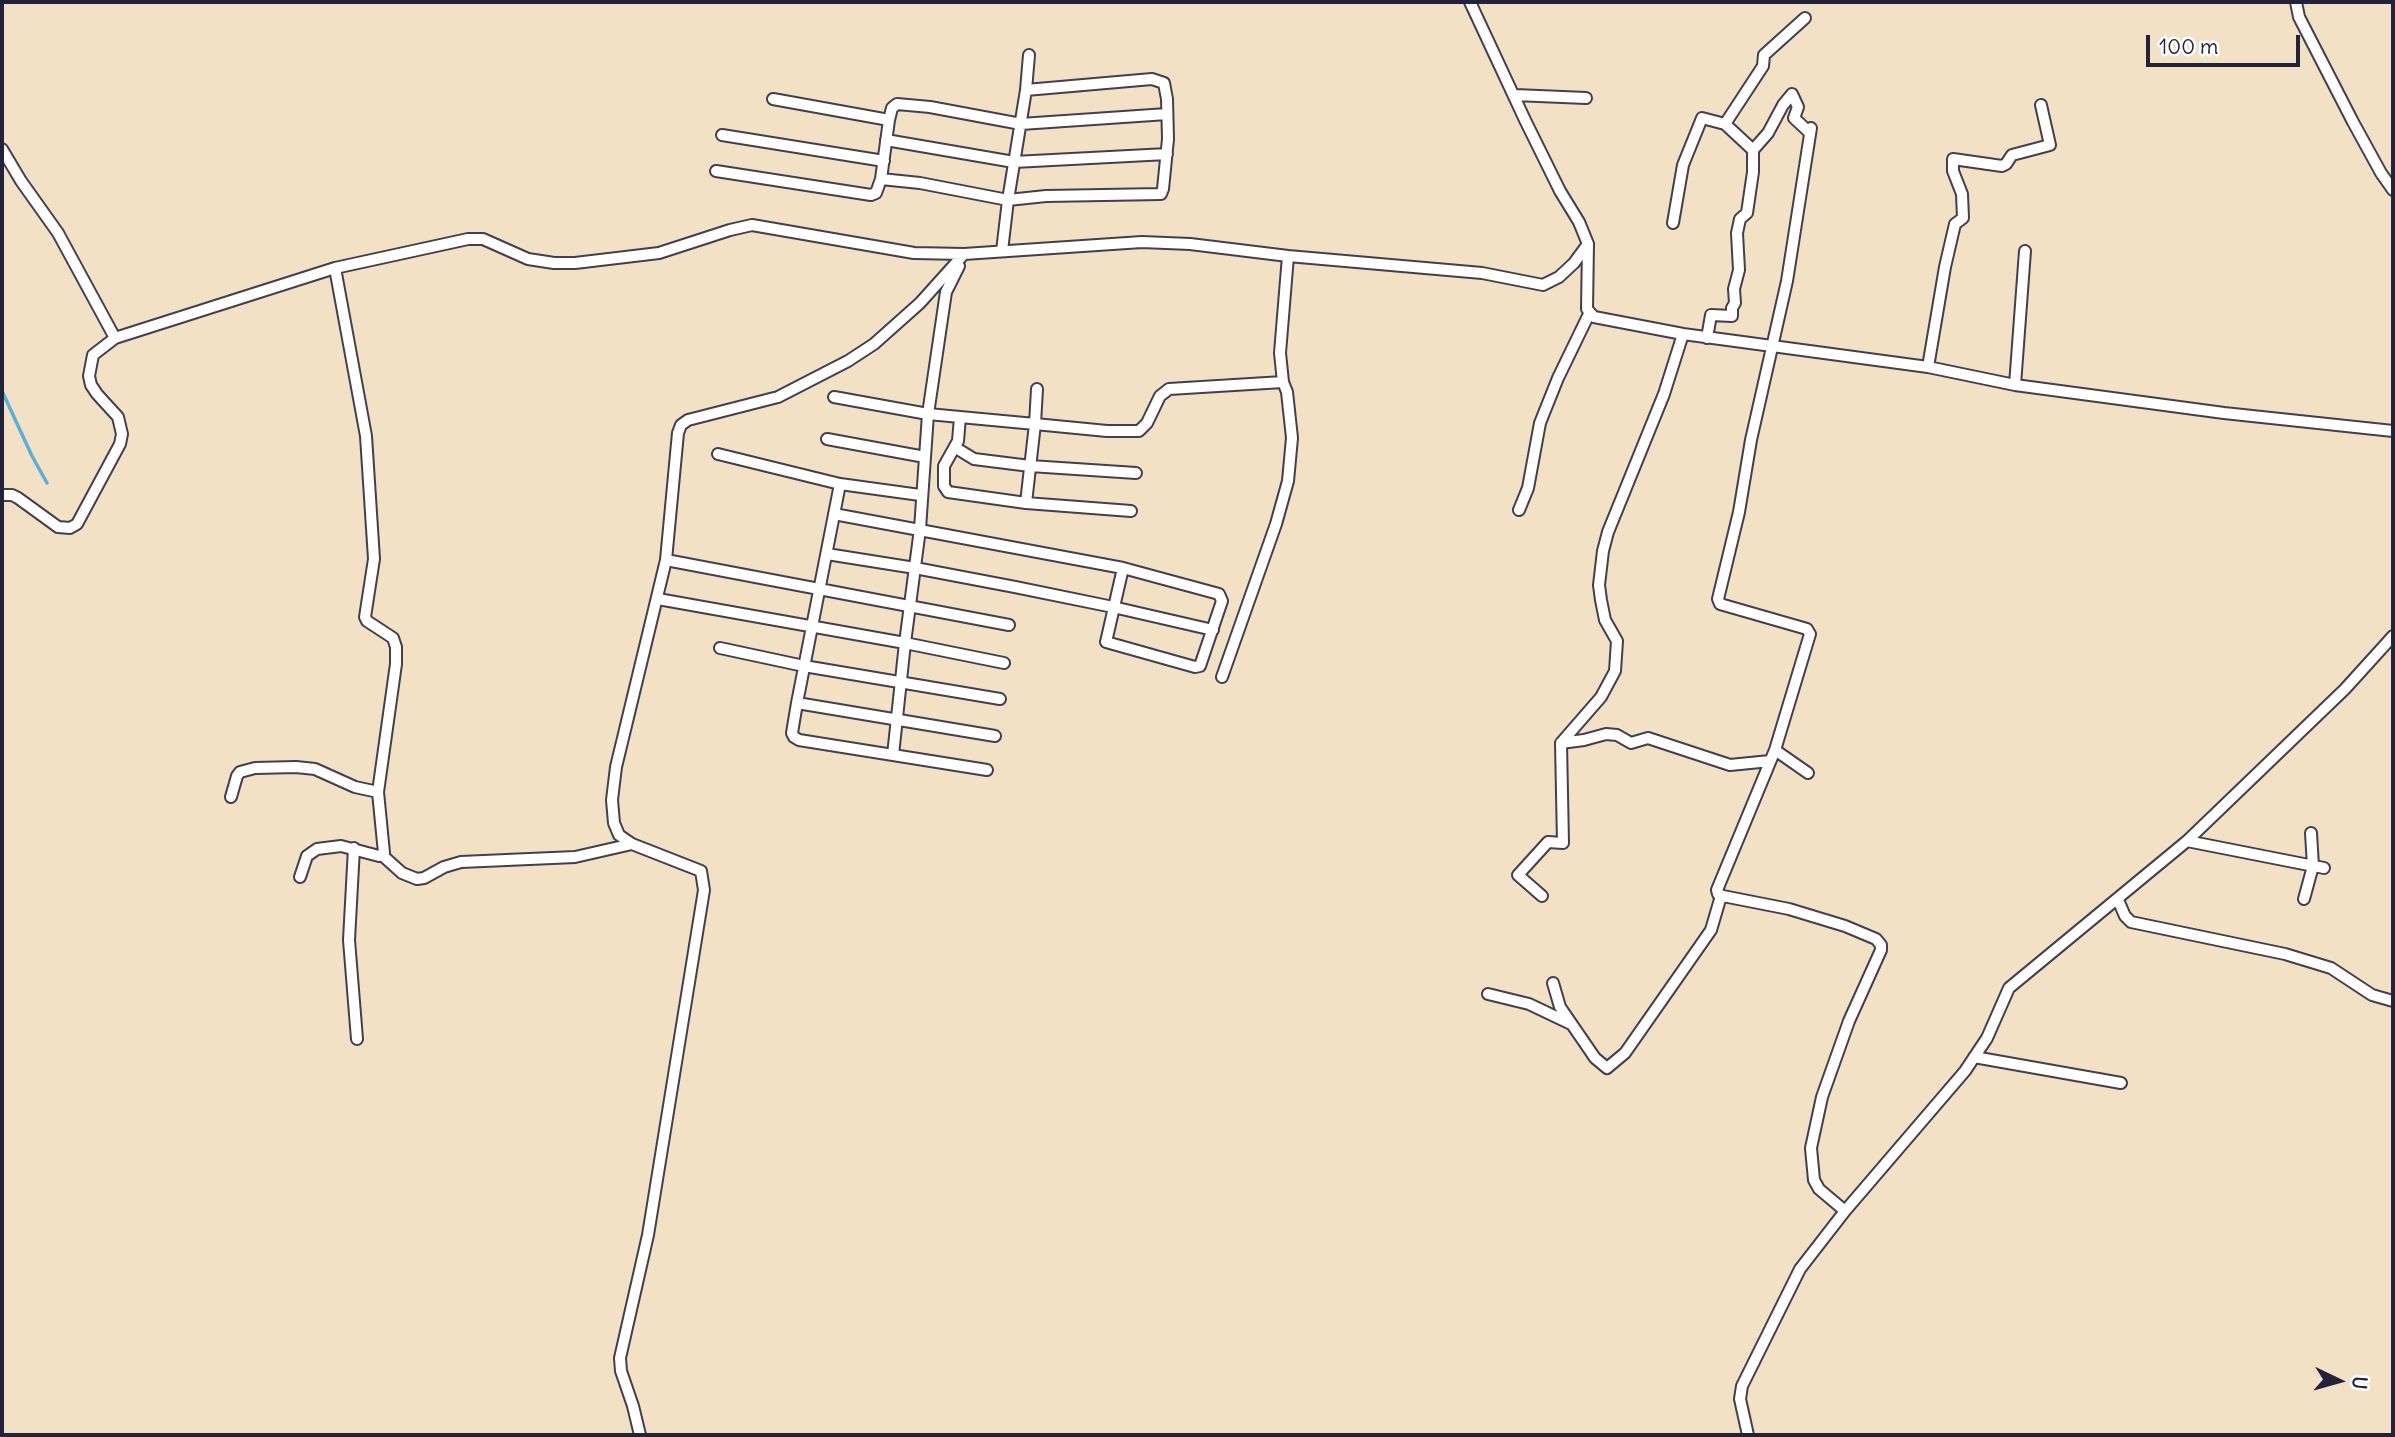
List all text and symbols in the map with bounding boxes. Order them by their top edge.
scale bar [2150,21,2304,65]
text: 100 m [2159,33,2218,60]
north arrow [2304,1346,2374,1416]
text: U [2347,1375,2372,1390]

